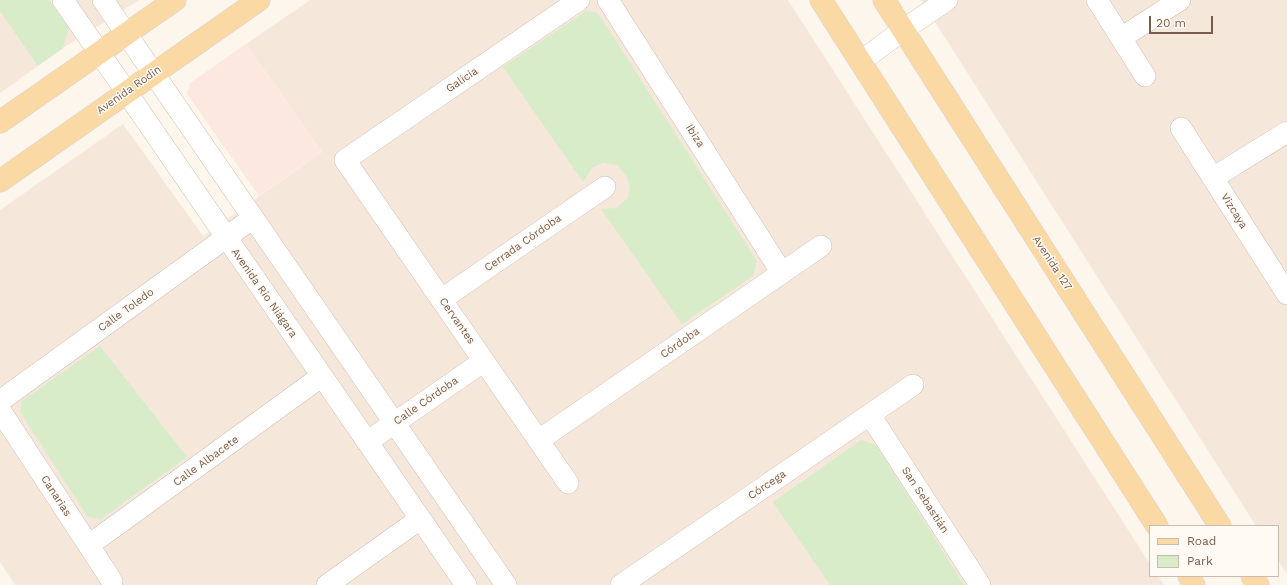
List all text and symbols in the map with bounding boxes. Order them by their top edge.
scale bar [1151,8,1215,34]
text: 20 m [1156,16,1186,30]
street label: Avenida Rodin [94,63,164,117]
street label: Galicia [443,65,481,95]
street label: Ibiza [683,122,707,150]
street label: Vizcaya [1218,191,1250,231]
street label: Cerrada Córdoba [482,212,564,274]
street label: Avenida 127 [1030,233,1074,293]
street label: Avenida Río Niágara [228,246,300,340]
street label: Calle Toledo [95,285,157,335]
street label: Cervantes [436,295,478,347]
street label: Córdoba [658,325,702,361]
street label: Calle Córdoba [391,374,461,428]
street label: Calle Albacete [171,433,241,489]
street label: San Sebastián [899,464,951,536]
street label: Córcega [745,467,789,503]
street label: Canarias [38,473,74,519]
legend [1149,525,1279,577]
text: Road [1187,534,1216,548]
text: Park [1187,554,1213,568]

